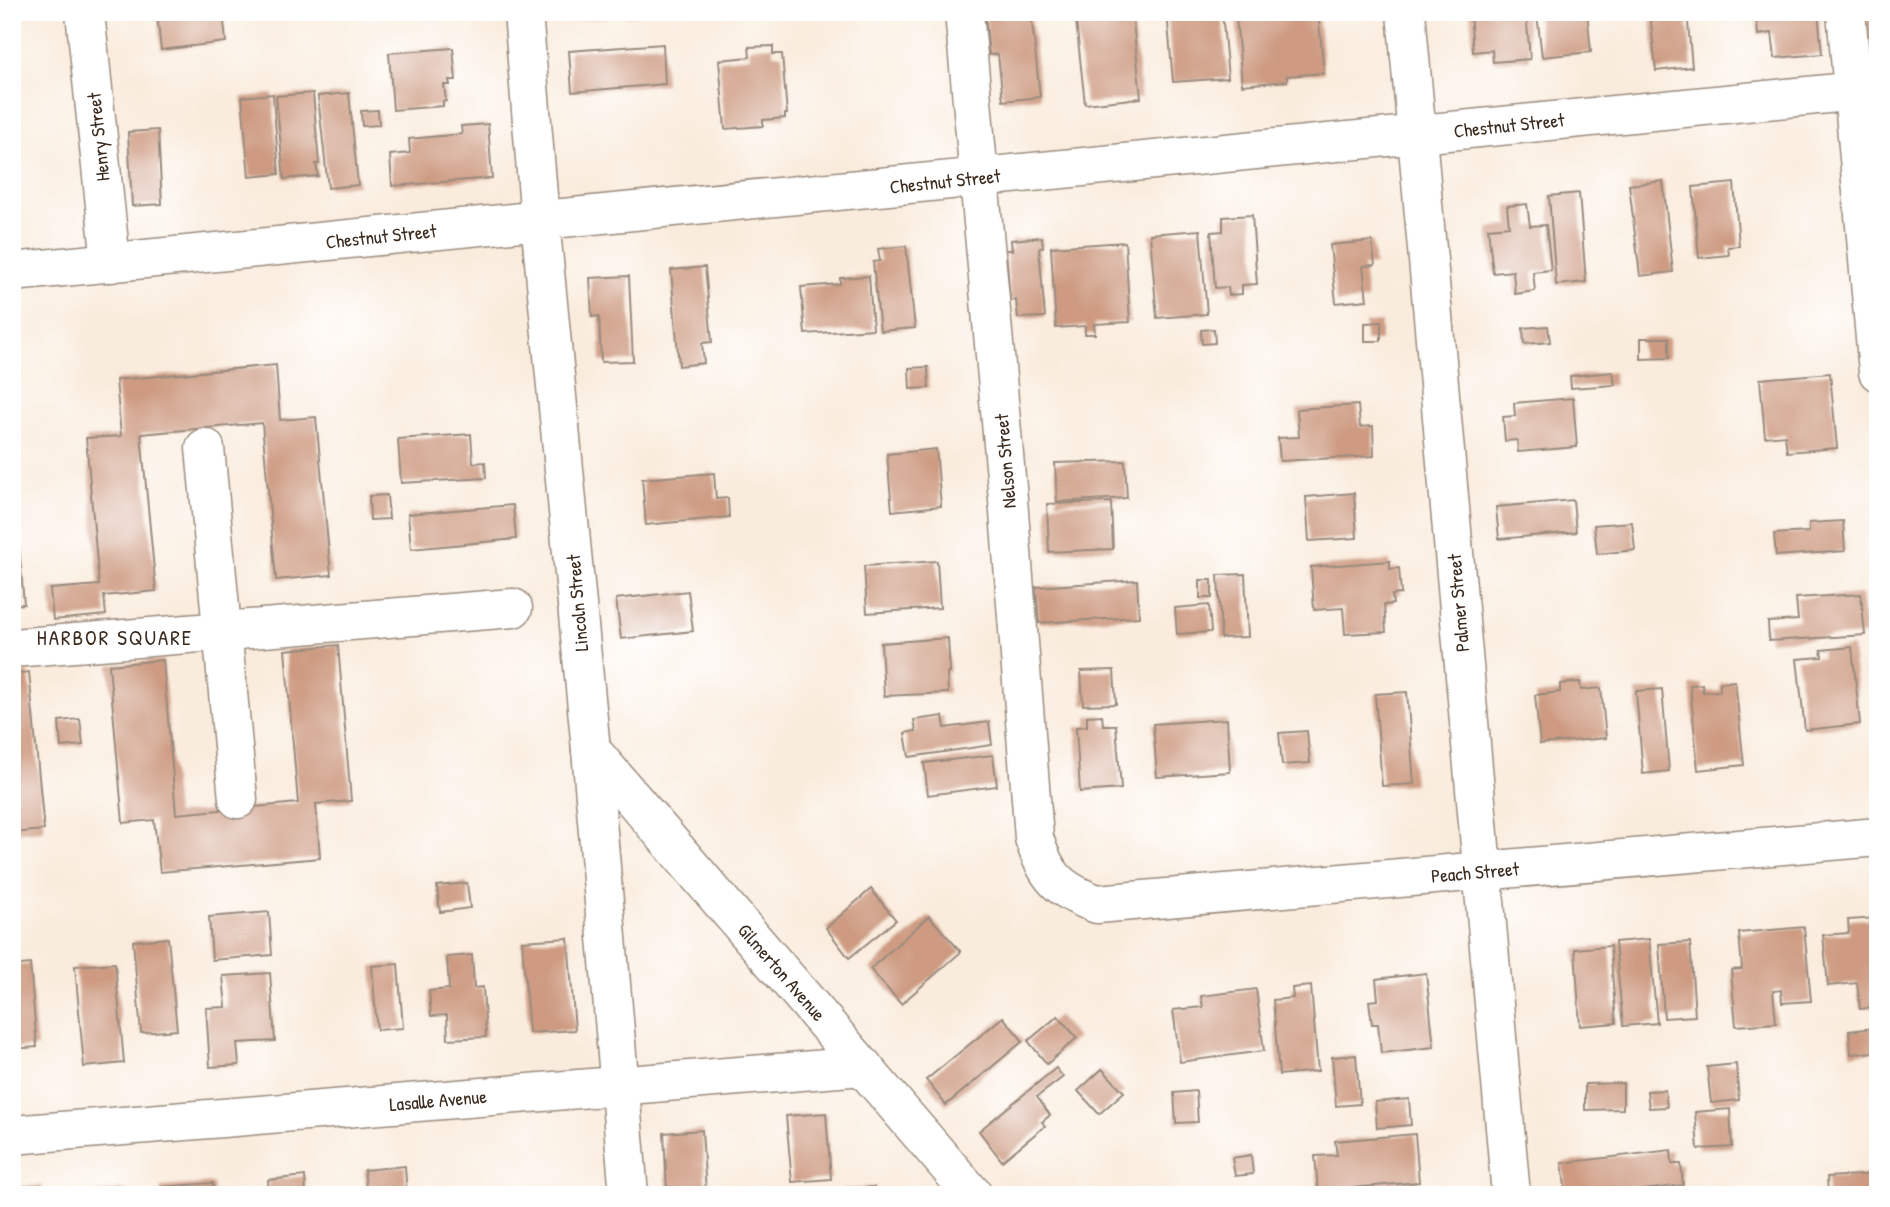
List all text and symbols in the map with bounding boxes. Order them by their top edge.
street label: Henry Street [80,91,116,183]
street label: Chestnut Street [1452,106,1566,144]
street label: Chestnut Street [888,162,1002,200]
street label: Chestnut Street [324,217,438,255]
street label: Nelson Street [988,412,1022,509]
street label: Lincoln Street [560,553,594,653]
street label: Palmer Street [1441,553,1475,653]
district label: HARBOR SQUARE [37,623,193,652]
street label: Peach Street [1430,855,1520,889]
street label: Gilmerton Avenue [732,918,832,1027]
street label: Lasalle Avenue [388,1083,488,1117]

